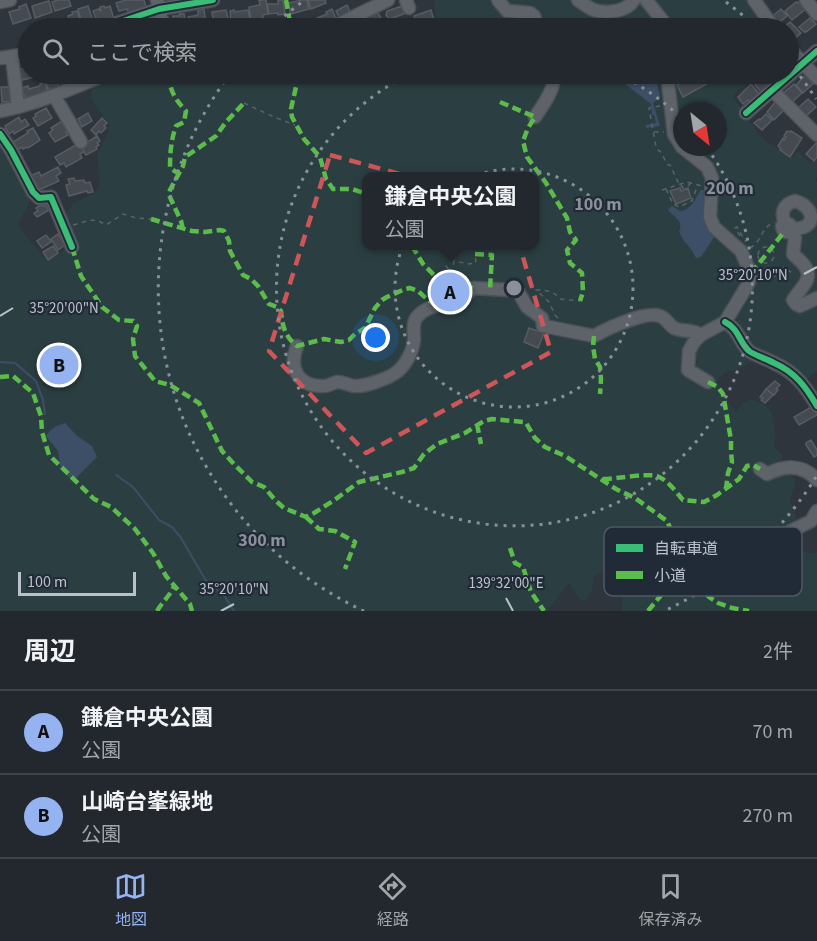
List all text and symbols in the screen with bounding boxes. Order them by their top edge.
search box [18,18,799,84]
icon: search [39,35,72,68]
text: ここで検索 [87,37,197,69]
north arrow [673,102,727,156]
popup [362,172,539,250]
text: 200 m [706,176,754,201]
text: 鎌倉中央公園 [384,181,517,213]
text: 100 m [574,192,622,217]
text: 公園 [384,216,424,244]
text: 35°20'10"N [718,265,788,286]
pin: A [430,270,470,314]
centre of rings [504,278,524,298]
text: 35°20'00"N [29,298,99,319]
your location [361,323,390,352]
pin: B [40,342,78,388]
legend [604,527,802,596]
text: 300 m [238,528,286,553]
text: 自転車道 [654,538,718,560]
text: 小道 [654,565,686,587]
scale bar [18,569,136,596]
text: 100 m [27,571,67,593]
text: 139°32'00"E [468,573,544,594]
text: 35°20'10"N [199,579,269,600]
text: 周辺 [24,633,76,670]
text: 2件 [763,638,793,666]
text: 鎌倉中央公園 [81,702,213,734]
text: A [38,718,49,746]
text: 70 m [753,718,793,746]
text: 公園 [81,737,121,765]
text: 山崎台峯緑地 [81,786,213,818]
text: B [37,802,50,830]
text: 270 m [743,802,793,830]
text: 公園 [81,821,121,849]
tab: 地図 [114,870,147,931]
tab: 経路 [376,870,409,931]
tab: 保存済み [638,870,702,931]

